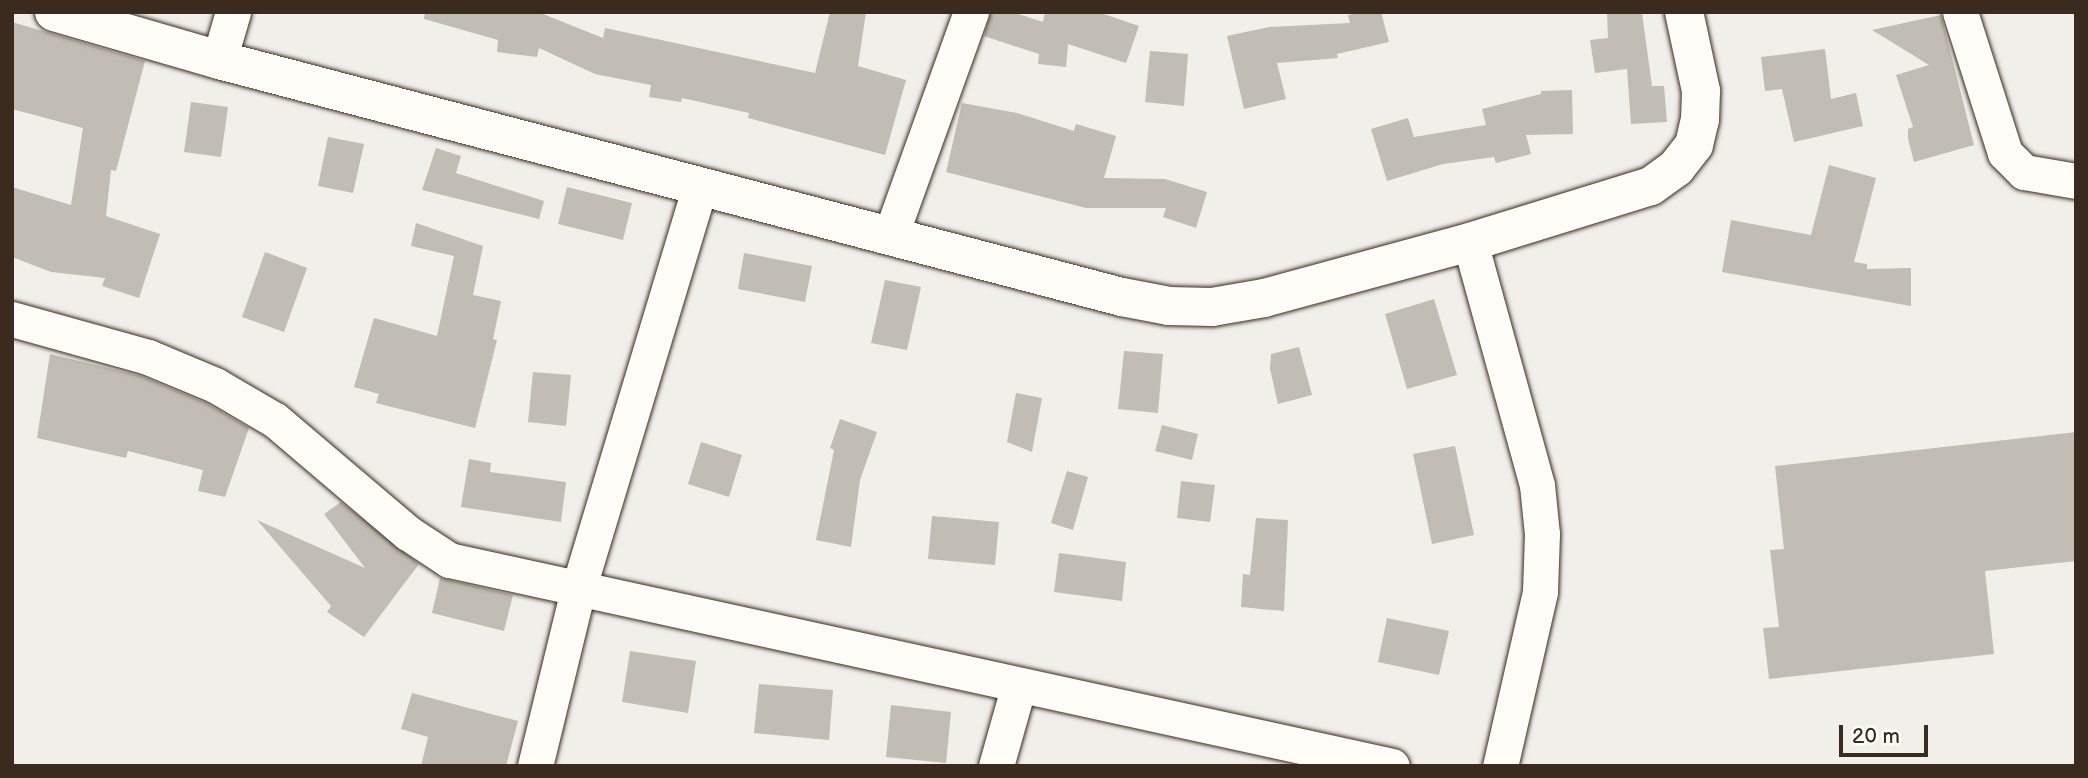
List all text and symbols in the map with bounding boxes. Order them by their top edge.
scale bar [1843,712,1932,756]
text: 20 m [1852,724,1900,749]

